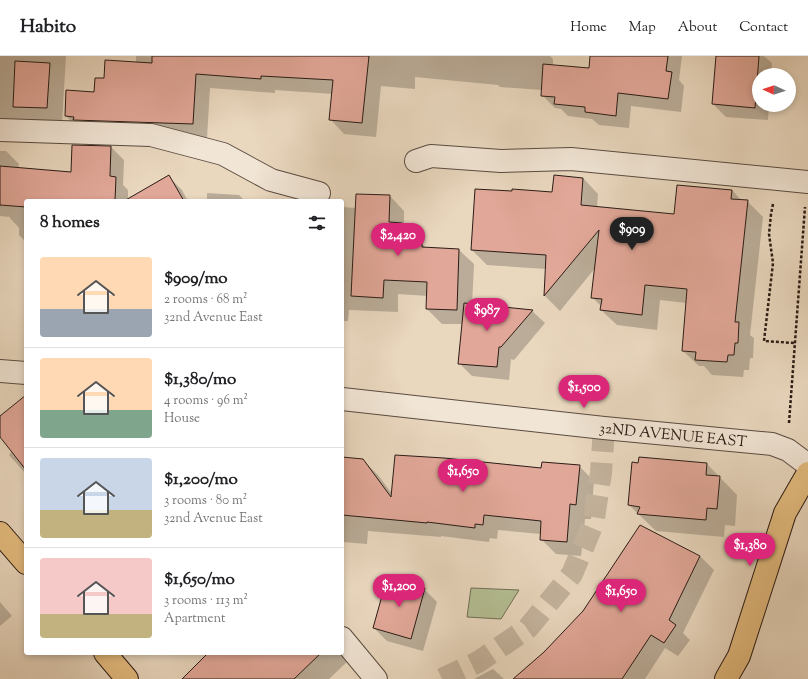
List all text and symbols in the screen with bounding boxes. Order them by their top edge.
text: Habito [20,14,76,41]
text: Home [570,18,607,38]
text: Map [629,18,656,38]
text: About [678,18,717,38]
text: Contact [739,18,788,38]
north arrow [752,68,796,112]
map controls [752,68,796,112]
text: 8 homes [40,211,100,235]
icon: filters [306,212,328,234]
pin: $909 [608,217,656,251]
text: $909 [619,221,645,239]
pin: $2,420 [365,223,431,257]
text: $2,420 [380,227,416,245]
text: $909/mo [164,267,228,291]
icon: home [72,273,120,321]
text: 2 rooms · 68 m² [164,291,248,309]
pin: $987 [463,298,511,332]
text: $987 [474,302,500,320]
text: 32nd Avenue East [164,309,263,327]
text: $1,380/mo [164,368,236,392]
icon: home [72,374,120,422]
pin: $1,500 [551,375,617,409]
text: $1,500 [567,379,601,397]
text: 4 rooms · 96 m² [164,392,248,410]
text: House [164,410,200,428]
street label: 32ND AVENUE EAST [598,419,748,454]
pin: $1,650 [430,459,496,493]
text: $1,650 [447,463,479,481]
text: $1,200/mo [164,468,238,492]
icon: home [72,474,120,522]
text: 3 rooms · 80 m² [164,492,247,510]
text: 32nd Avenue East [164,510,263,528]
pin: $1,380 [717,533,783,567]
text: $1,380 [733,537,767,555]
text: $1,650/mo [164,568,235,592]
icon: home [72,574,120,622]
pin: $1,200 [366,574,432,608]
text: $1,200 [382,578,416,596]
pin: $1,650 [588,579,654,613]
text: $1,650 [605,583,637,601]
text: 3 rooms · 113 m² [164,592,248,610]
text: Apartment [164,610,225,628]

